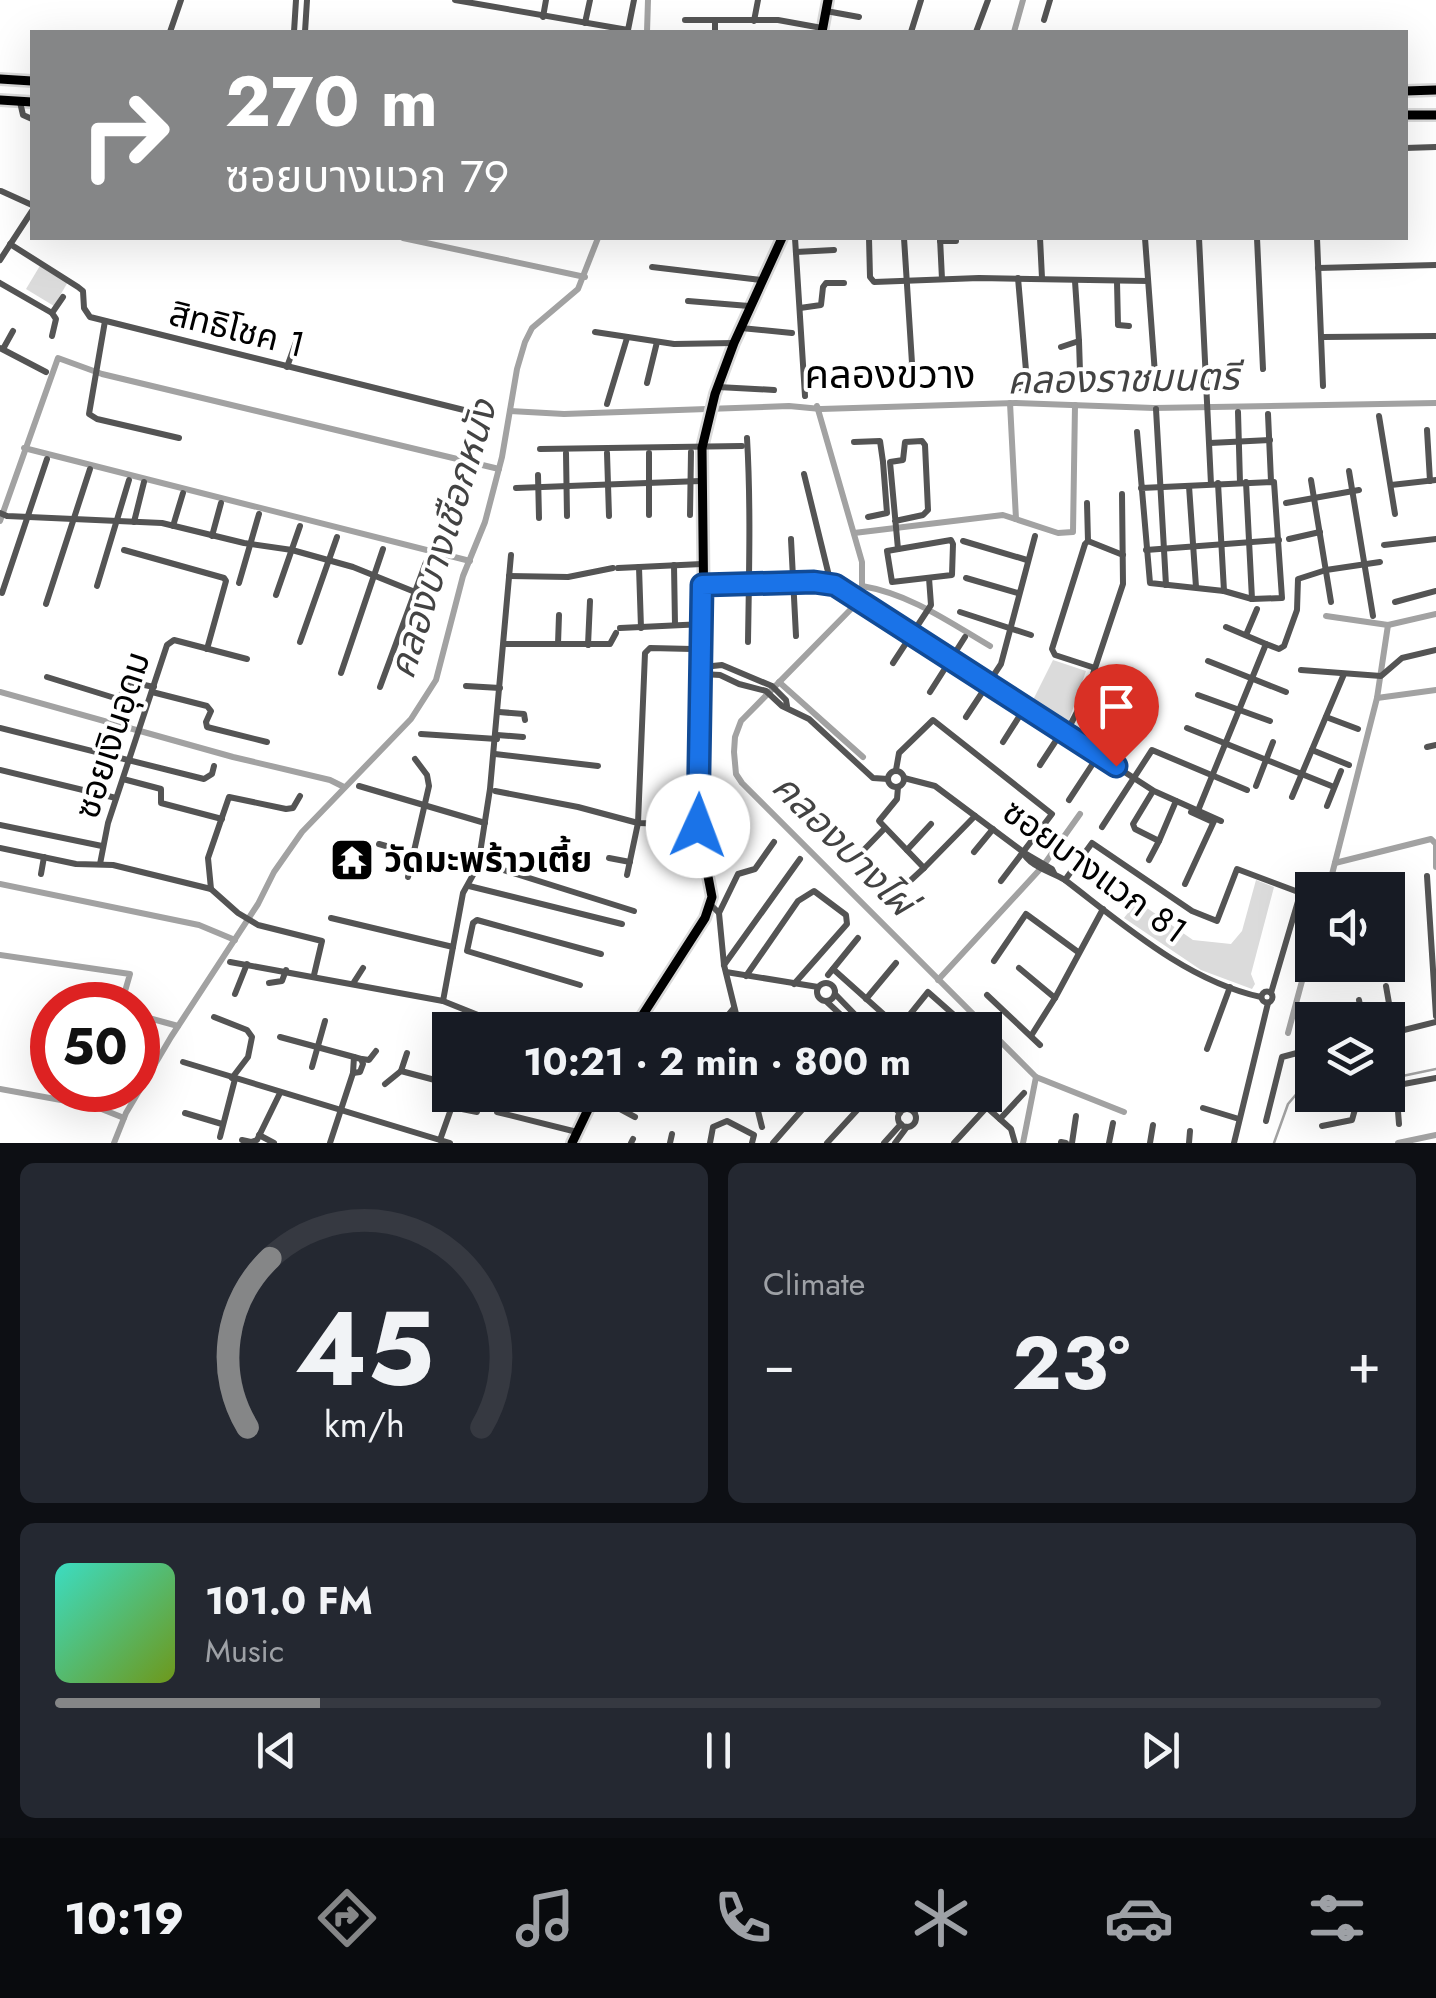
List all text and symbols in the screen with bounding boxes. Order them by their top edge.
text: 270 m [225,51,438,152]
icon: right [60,70,190,200]
text: ซอยบางแวก 79 [225,144,510,209]
street label: สิทธิโชค 1 [164,288,310,370]
district label: คลองขวาง [804,345,976,403]
water label: คลองราชมนตรี [1007,348,1246,408]
water label: คลองบางเชือกหนัง [374,392,511,685]
street label: ซอยเงินอุดม [62,645,162,825]
pin [1074,664,1159,767]
icon: arrive [1089,679,1144,734]
water label: คลองบางไผ่ [760,760,931,931]
position arrow [646,774,750,878]
street label: ซอยบางแวก 81 [992,787,1198,955]
place label: วัดมะพร้าวเตี้ย [384,835,592,885]
temple icon: วัดมะพร้าวเตี้ย [329,837,375,883]
map controls [1295,872,1405,1112]
button: sound [1295,872,1405,982]
speed limit sign: 50 [30,982,160,1112]
button: layers [1295,1002,1405,1112]
text: 10:21 · 2 min · 800 m [523,1034,911,1089]
text: Climate [763,1261,865,1307]
text: 45 [294,1274,434,1424]
text: 23° [1012,1309,1130,1417]
text: − [763,1324,795,1404]
text: + [1347,1324,1381,1404]
text: km/h [324,1399,404,1450]
text: 101.0 FM [205,1573,373,1628]
text: Music [205,1628,284,1674]
icon: previous [249,1723,304,1778]
icon: pause [691,1723,746,1778]
icon: next [1133,1723,1188,1778]
icon: directions [312,1883,382,1953]
icon: music [510,1883,580,1953]
icon: phone [708,1883,778,1953]
icon: climate [906,1883,976,1953]
icon: car [1104,1883,1174,1953]
icon: filters [1302,1883,1372,1953]
text: 10:19 [64,1886,184,1951]

